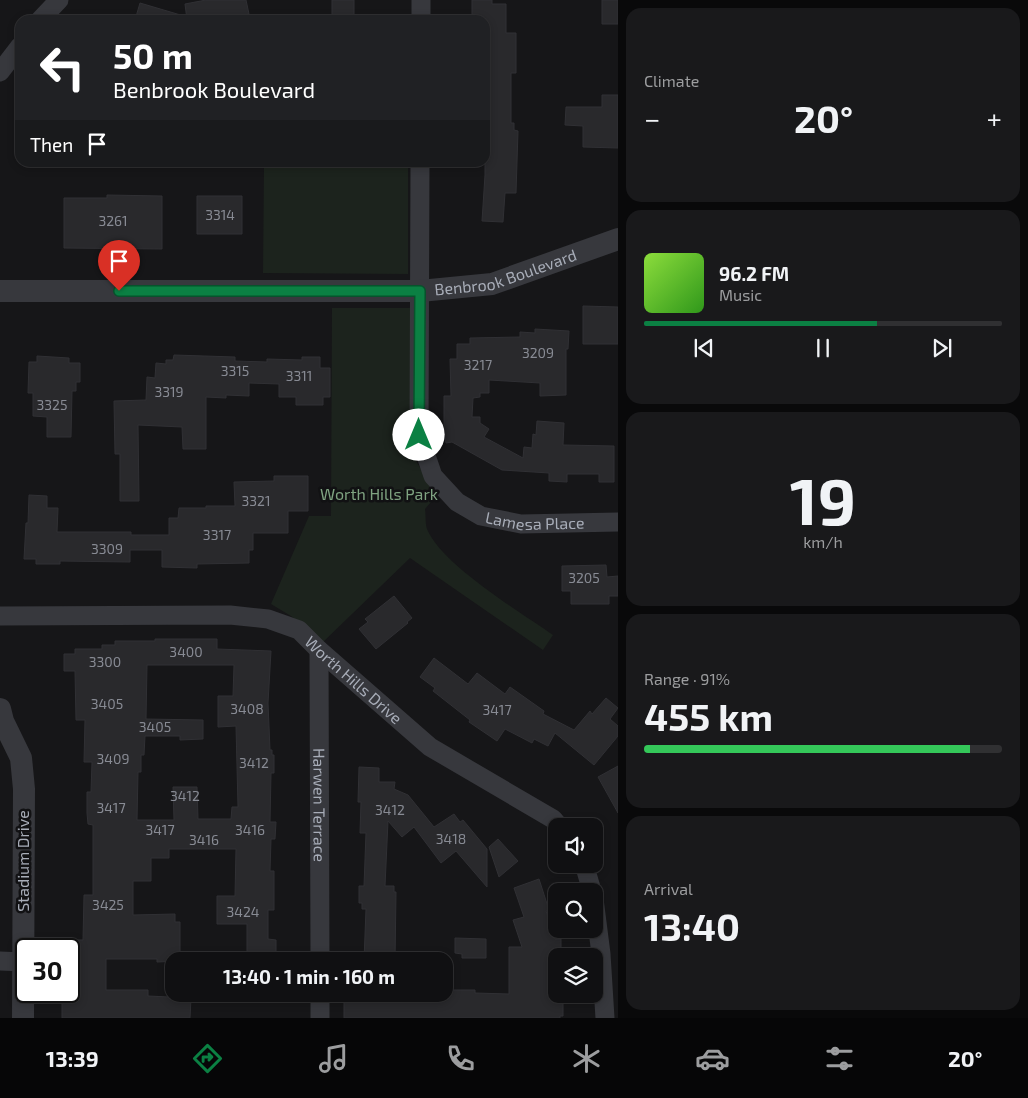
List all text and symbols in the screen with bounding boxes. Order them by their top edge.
text: 50 m [113,34,193,76]
icon: left [30,35,95,100]
text: Climate [644,71,699,90]
text: Benbrook Boulevard [113,76,315,102]
text: 20° [794,95,853,141]
text: − [644,101,660,135]
text: + [987,101,1002,135]
icon: arrive [83,130,111,158]
text: Then [30,133,73,156]
house number: 3314 [205,206,235,223]
house number: 3261 [98,212,128,229]
pin [98,240,140,291]
street label: Benbrook Boulevard [433,245,579,299]
icon: arrive [105,247,133,275]
text: 96.2 FM [719,262,789,285]
text: Music [719,285,762,304]
icon: previous [690,334,718,362]
icon: pause [809,334,837,362]
icon: next [928,334,956,362]
house number: 3209 [522,344,554,361]
house number: 3217 [464,356,492,373]
house number: 3315 [221,362,249,379]
house number: 3311 [286,367,312,384]
house number: 3319 [154,383,184,400]
house number: 3325 [37,396,67,413]
position arrow [392,408,444,460]
text: 19 [790,460,856,538]
park label: Worth Hills Park [320,484,438,503]
house number: 3321 [241,492,271,509]
street label: Lamesa Place [484,507,585,534]
house number: 3317 [203,526,231,543]
text: km/h [803,532,843,551]
house number: 3309 [91,540,123,557]
house number: 3205 [568,569,600,586]
street label: Worth Hills Drive [301,632,406,727]
house number: 3400 [169,643,203,660]
house number: 3300 [89,653,121,670]
text: Range · 91% [644,669,730,688]
text: 455 km [644,693,773,739]
house number: 3405 [91,695,123,712]
house number: 3408 [230,700,264,717]
house number: 3417 [482,701,512,718]
house number: 3405 [139,718,171,735]
street label: Harwen Terrace [310,748,330,862]
house number: 3409 [97,750,129,767]
house number: 3412 [239,754,269,771]
house number: 3412 [170,787,200,804]
house number: 3417 [96,799,126,816]
house number: 3412 [375,801,405,818]
street label: Stadium Drive [13,810,32,912]
map controls [548,818,603,1003]
button: sound [548,818,603,873]
house number: 3417 [145,821,175,838]
house number: 3416 [235,821,265,838]
house number: 3418 [436,830,466,847]
house number: 3416 [189,831,219,848]
text: Arrival [644,879,693,898]
button: search [548,883,603,938]
house number: 3425 [92,896,124,913]
house number: 3424 [227,903,259,920]
text: 13:40 [644,903,740,949]
speed limit sign: 30 [15,938,80,1003]
button: layers [548,948,603,1003]
text: 13:40 · 1 min · 160 m [223,965,395,988]
icon: directions [190,1041,225,1076]
icon: music [316,1041,351,1076]
icon: phone [443,1041,478,1076]
icon: climate [569,1041,604,1076]
icon: car [695,1041,730,1076]
icon: filters [822,1041,857,1076]
text: 13:39 [46,1045,99,1071]
text: 20° [948,1045,982,1071]

